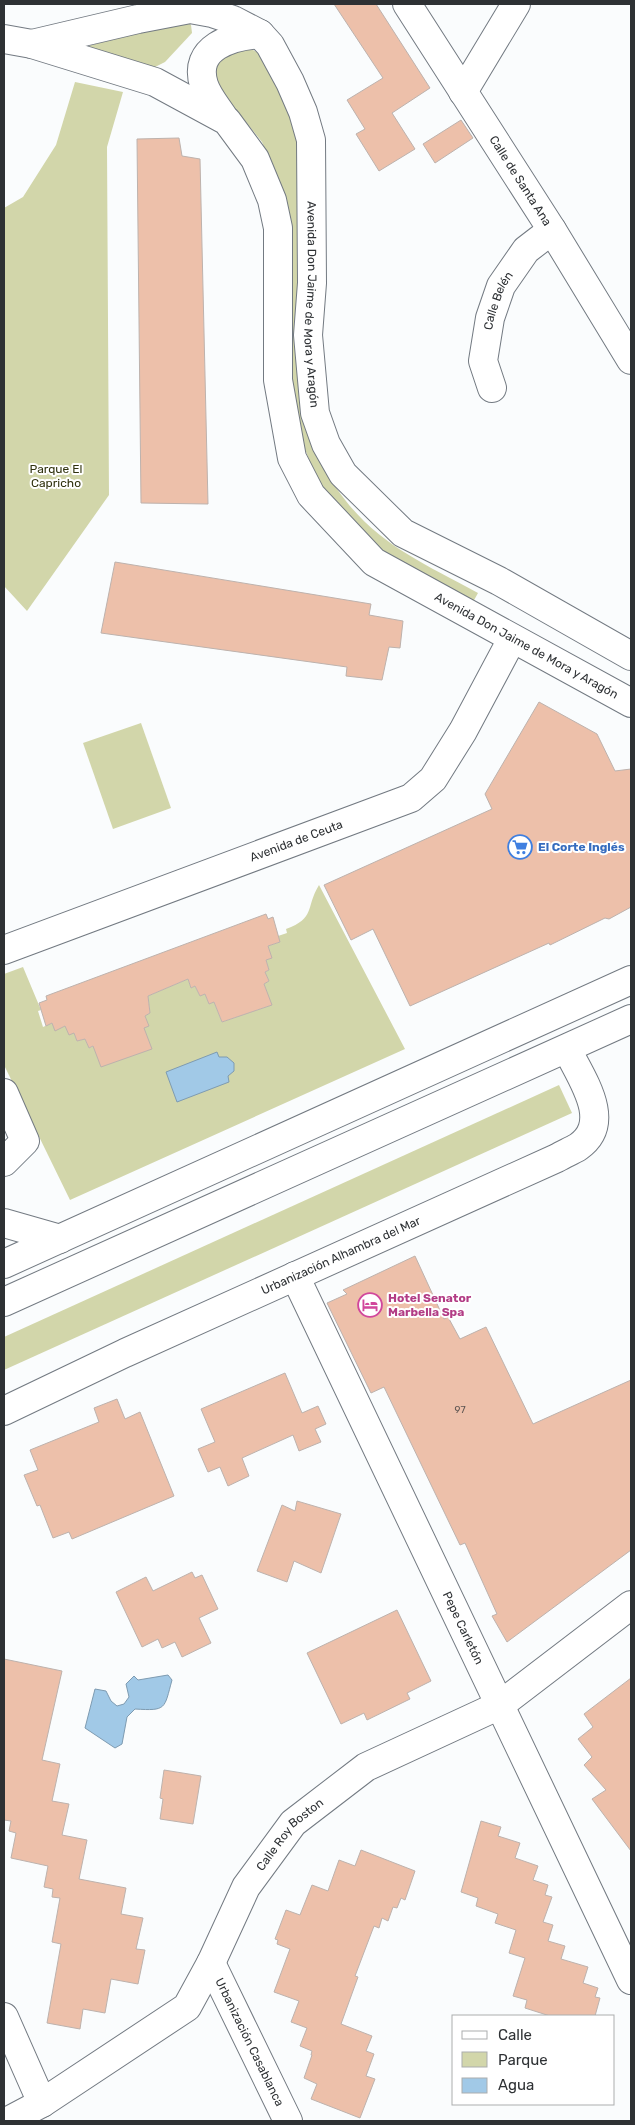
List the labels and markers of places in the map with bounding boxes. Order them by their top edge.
supermarket icon: El Corte Inglés [507,834,533,860]
place label: El Corte Inglés [538,840,625,854]
place label: Hotel Senator Marbella Spa [388,1291,472,1319]
hotel icon: Hotel Senator Marbella Spa [357,1292,383,1318]

